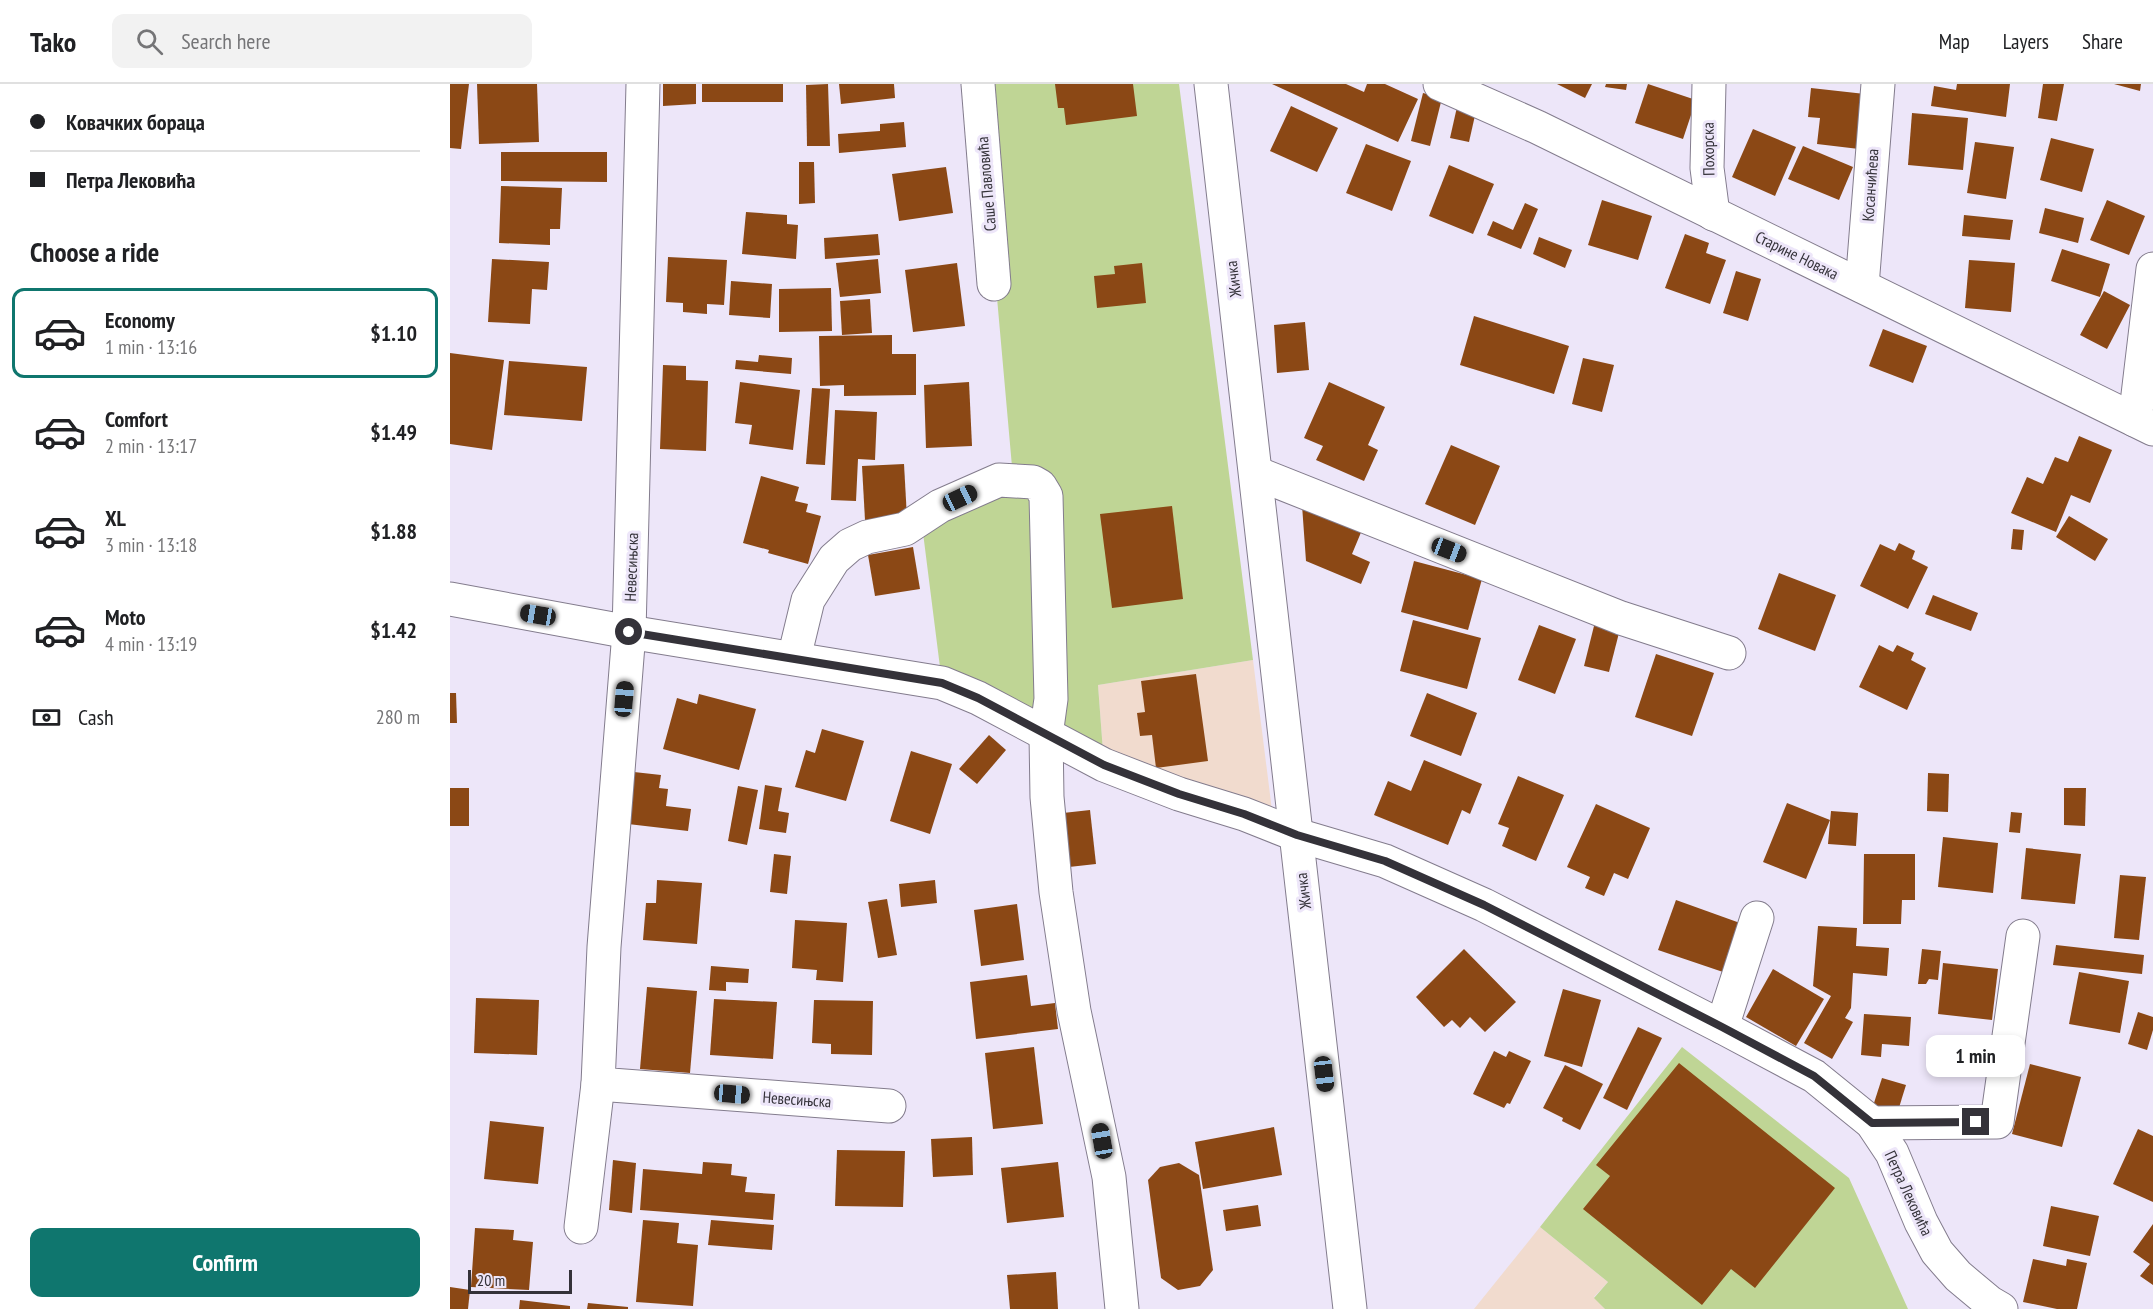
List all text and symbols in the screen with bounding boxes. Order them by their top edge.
search box [112,14,532,68]
text: Tako [30,23,76,60]
icon: search [133,25,166,58]
text: Search here [181,27,271,55]
text: Map [1939,28,1970,55]
text: Layers [2003,28,2049,55]
text: Share [2082,28,2123,55]
text: Ковачких бораца [66,108,205,136]
street label: Похорска [1698,122,1718,176]
street label: Саше Павловића [972,136,1000,232]
street label: Косанчићева [1857,148,1883,222]
text: Петра Лековића [66,166,195,194]
street label: Старине Новака [1752,226,1842,284]
text: Choose a ride [30,235,159,269]
street label: Жичка [1221,260,1245,299]
icon: car [33,306,87,360]
text: Economy [105,306,175,334]
text: $1.10 [370,319,417,347]
text: 1 min · 13:16 [105,334,197,360]
icon: car [33,405,87,459]
text: Comfort [105,405,168,433]
text: $1.49 [370,418,417,446]
text: 2 min · 13:17 [105,433,197,459]
car [940,482,980,514]
icon: car [33,504,87,558]
text: XL [105,504,126,532]
text: $1.88 [370,517,417,545]
text: 3 min · 13:18 [105,532,197,558]
street label: Невесињска [620,532,642,602]
car [1429,535,1469,565]
icon: car [33,603,87,657]
text: Moto [105,603,146,631]
car [519,603,557,627]
text: $1.42 [370,616,417,644]
route start [615,618,642,645]
text: 4 min · 13:19 [105,631,197,657]
car [613,680,635,718]
icon: cash [30,701,63,734]
text: Cash [78,703,114,731]
text: 280 m [376,704,420,730]
street label: Жичка [1291,872,1315,911]
callout: 1 min [1926,1035,2026,1077]
text: 1 min [1955,1043,1996,1069]
car [1313,1055,1335,1093]
car [713,1083,751,1105]
street label: Невесињска [762,1087,832,1111]
route end [1962,1108,1989,1135]
car [1090,1122,1114,1160]
street label: Петра Лековића [1881,1147,1937,1239]
button: Confirm [30,1228,420,1297]
scale bar [468,1267,572,1294]
text: 20 m [477,1270,505,1290]

